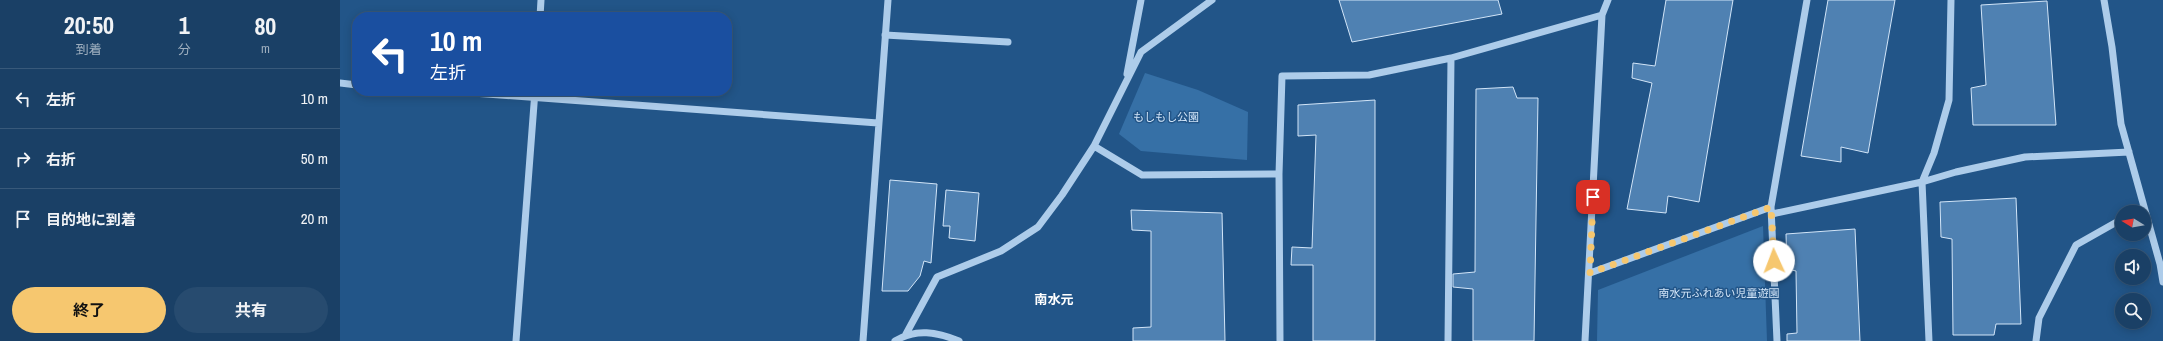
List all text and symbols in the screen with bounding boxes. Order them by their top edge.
text: 20:50 [64,9,114,41]
text: 1 [179,9,190,41]
text: 80 [254,10,276,42]
text: 10 m [430,22,482,60]
icon: left [364,28,416,80]
text: m [261,40,270,57]
text: 到着 [76,41,102,58]
text: 分 [178,41,191,58]
text: 左折 [430,60,466,85]
icon: left [12,88,34,110]
text: 10 m [301,88,328,109]
text: 左折 [46,89,76,110]
park label: もしもし公園 [1133,110,1199,124]
icon: right [12,148,34,170]
text: 50 m [301,148,328,169]
text: 右折 [46,149,76,170]
pin [1576,180,1610,214]
icon: arrive [1582,186,1604,208]
north arrow [2115,205,2151,241]
map controls [2115,205,2151,329]
icon: arrive [12,208,34,230]
text: 20 m [301,208,328,229]
text: 目的地に到着 [46,209,136,230]
position arrow [1753,240,1795,282]
button: sound [2115,249,2151,285]
park label: 南水元ふれあい児童遊園 [1659,286,1780,300]
button: 終了 [12,287,166,333]
button: 共有 [174,287,328,333]
district label: 南水元 [1034,291,1074,308]
button: search [2115,293,2151,329]

